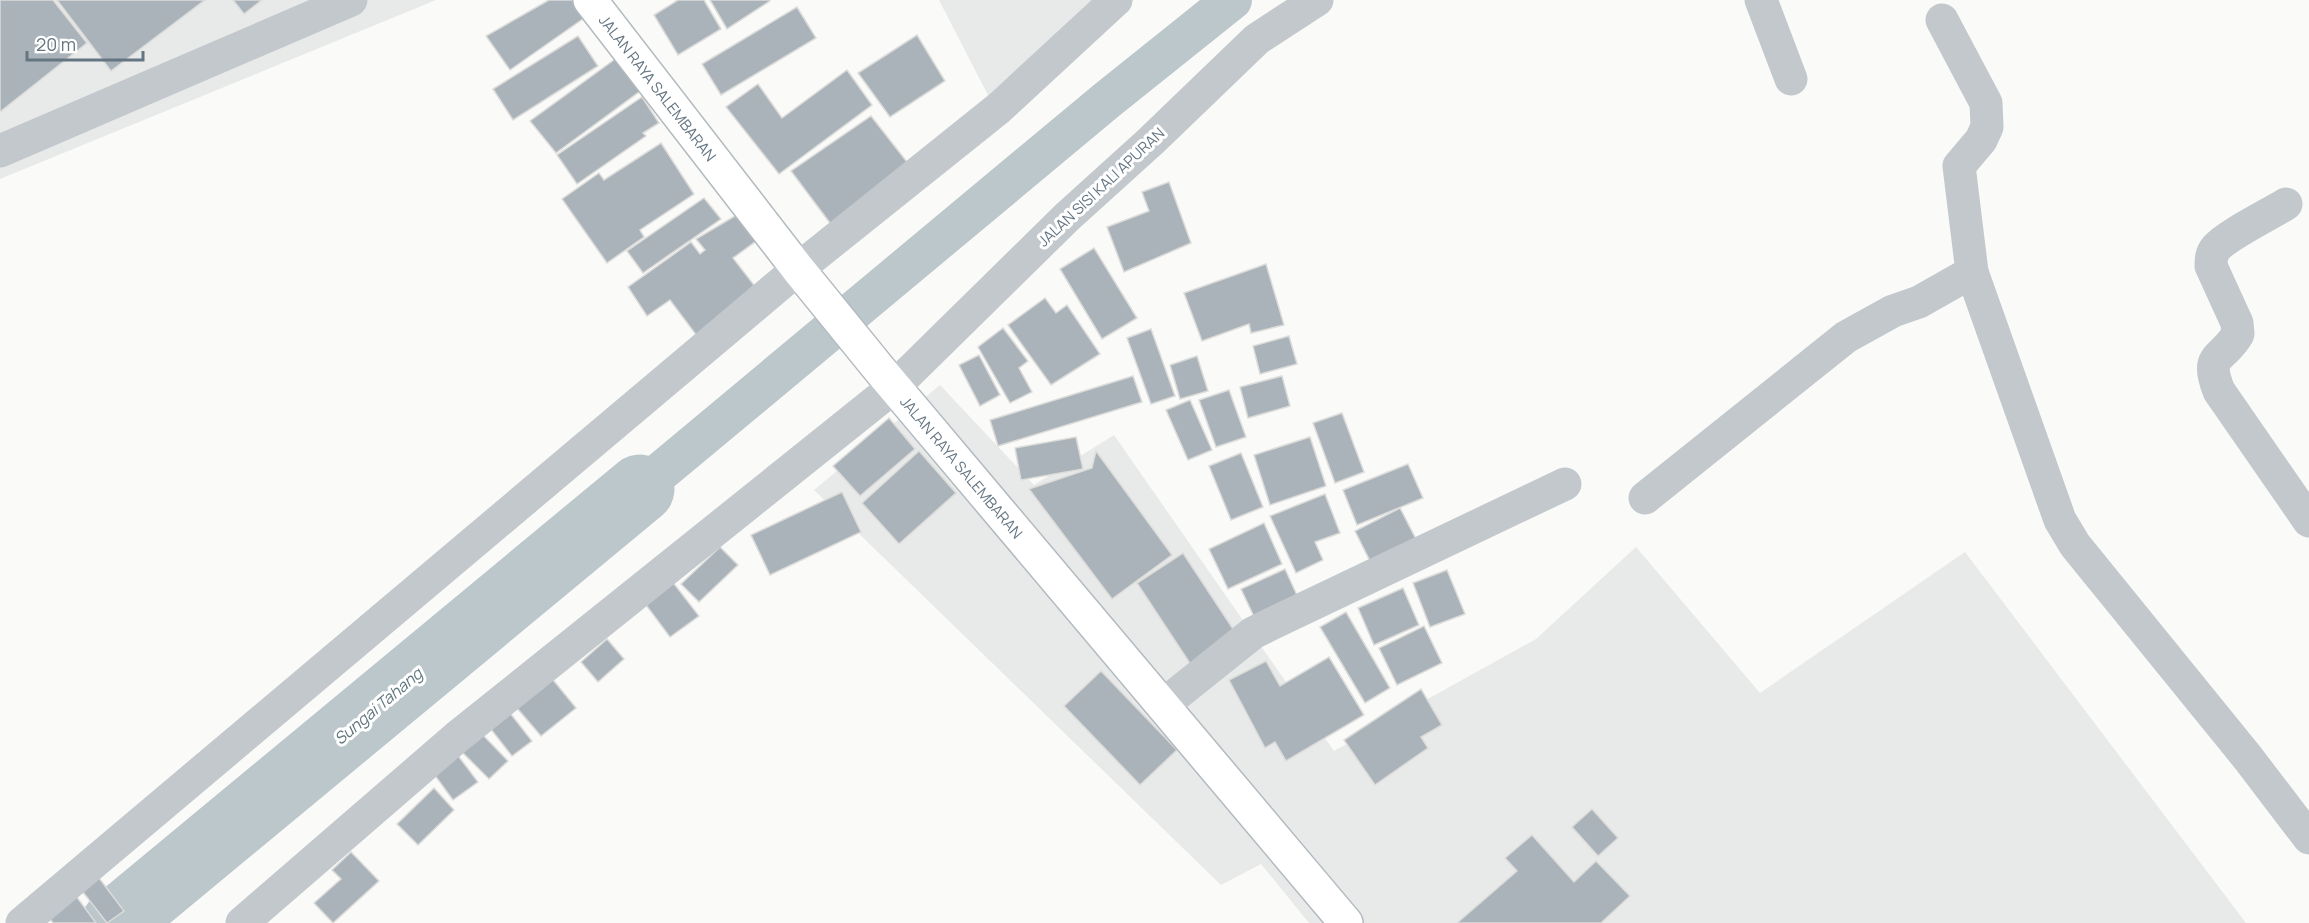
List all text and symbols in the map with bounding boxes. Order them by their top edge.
street label: JALAN RAYA SALEMBARAN [595,10,721,165]
scale bar [27,24,142,62]
text: 20 m [36,32,76,56]
street label: JALAN SISI KALI APURAN [1033,123,1169,251]
street label: JALAN RAYA SALEMBARAN [896,391,1028,543]
water label: Sungai Tahang [329,662,428,749]

